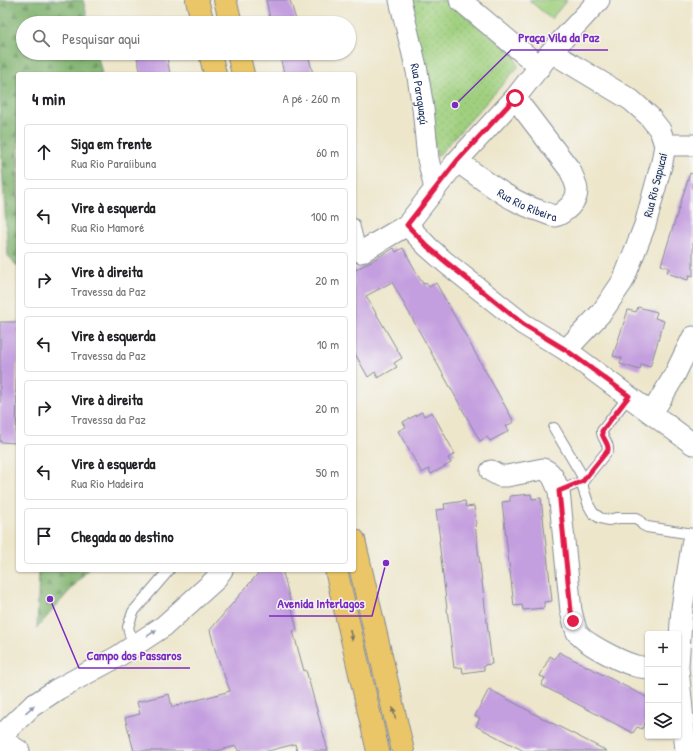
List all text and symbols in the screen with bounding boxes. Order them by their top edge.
search box [16,16,356,60]
callout: Praça Vila da Paz [511,25,608,50]
icon: search [30,27,52,49]
text: Pesquisar aqui [62,28,140,49]
text: Praça Vila da Paz [518,28,600,46]
street label: Rua Paraguaçú [407,61,433,125]
text: 4 min [32,87,65,110]
text: A pé · 260 m [282,89,340,107]
route start [506,89,524,107]
text: Siga em frente [71,133,152,154]
icon: ahead [33,141,55,163]
text: 60 m [316,143,339,161]
street label: Rua Rio Sapucaí [639,151,671,219]
text: Rua Rio Paraíibuna [71,154,156,172]
street label: Rua Rio Ribeira [494,184,558,225]
text: Vire à esquerda [71,197,155,218]
icon: left [33,205,55,227]
text: 100 m [311,207,339,225]
text: Rua Rio Mamoré [71,218,144,236]
text: Vire à direita [71,261,143,282]
icon: right [33,269,55,291]
text: 20 m [315,271,339,289]
text: Travessa da Paz [71,282,146,300]
text: Vire à esquerda [71,325,155,346]
icon: left [33,333,55,355]
text: 10 m [317,335,339,353]
text: Travessa da Paz [71,346,146,364]
text: Vire à direita [71,389,143,410]
icon: right [33,397,55,419]
text: 20 m [315,399,339,417]
text: Travessa da Paz [71,410,146,428]
text: Vire à esquerda [71,453,155,474]
icon: left [33,461,55,483]
text: 50 m [316,463,339,481]
text: Rua Rio Madeira [71,474,143,492]
icon: arrive [33,525,55,547]
text: Chegada ao destino [71,526,174,547]
callout: Avenida Interlagos [269,591,372,616]
text: Avenida Interlagos [278,594,364,613]
route end [564,612,582,630]
one-way arrow [348,629,354,641]
one-way arrow [146,630,158,637]
map controls [645,631,681,739]
button: + [645,631,681,667]
callout: Campo dos Passaros [79,643,190,668]
text: Campo dos Passaros [87,646,181,665]
button: − [645,667,681,703]
button: layers [645,703,681,739]
one-way arrow [25,705,35,714]
one-way arrow [391,707,397,719]

